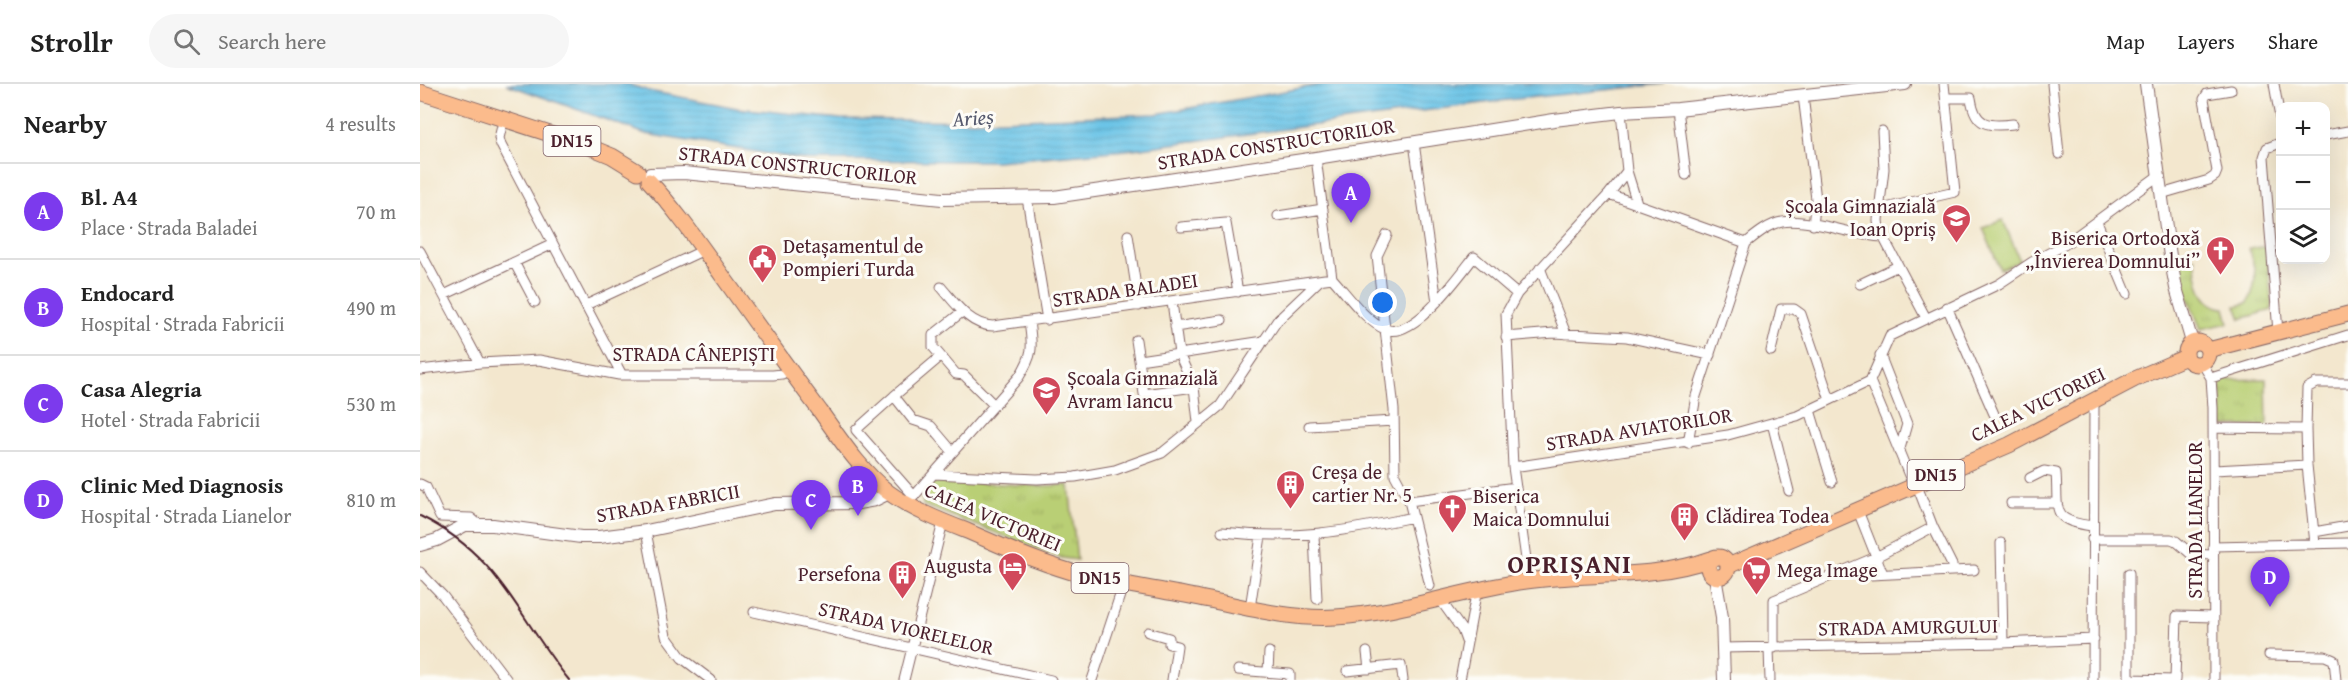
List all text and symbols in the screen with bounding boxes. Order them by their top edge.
search box [149,14,569,68]
text: Strollr [30,21,113,62]
icon: search [170,25,203,58]
text: Search here [218,25,326,57]
text: Map [2106,26,2145,57]
text: Layers [2178,26,2235,57]
text: Share [2268,26,2318,57]
water label: Arieș [950,101,995,134]
map controls [2276,102,2330,264]
button: + [2276,102,2330,156]
text: Nearby [24,104,107,143]
text: 4 results [325,109,396,138]
street label: STRADA CONSTRUCTORILOR [1155,110,1397,177]
road number: DN15 [544,126,600,156]
street label: STRADA CONSTRUCTORILOR [677,138,919,192]
button: − [2276,156,2330,210]
pin: A [1332,174,1370,223]
text: Bl. A4 [81,181,138,213]
place label: Școala Gimnazială Ioan Opriș [1785,191,1937,243]
text: A [37,197,50,226]
text: 70 m [356,197,396,226]
school or university icon: Școala Gimnazială Ioan Opriș [1941,202,1973,244]
button: layers [2276,210,2330,264]
text: Place · Strada Baladei [81,213,258,242]
place label: Biserica Ortodoxă „Învierea Domnului” [2025,223,2201,275]
place label: Detașamentul de Pompieri Turda [783,231,923,283]
church icon: Biserica Ortodoxă „Învierea Domnului” [2205,234,2237,276]
public building icon: Detașamentul de Pompieri Turda [746,242,778,284]
street label: STRADA BALADEI [1050,265,1199,314]
text: Endocard [81,277,174,309]
your location [1368,288,1397,317]
text: B [37,293,50,322]
text: 490 m [346,293,396,322]
text: Hospital · Strada Fabricii [81,309,285,338]
street label: STRADA CÂNEPIȘTI [613,339,775,368]
street label: CALEA VICTORIEI [1966,358,2110,449]
place label: Școala Gimnazială Avram Iancu [1067,363,1219,415]
text: Casa Alegria [81,373,202,405]
school or university icon: Școala Gimnazială Avram Iancu [1030,374,1062,416]
text: C [38,389,49,418]
text: 530 m [346,389,396,418]
street label: STRADA AVIATORILOR [1544,399,1735,458]
text: Hotel · Strada Fabricii [81,405,260,434]
street label: STRADA LIANELOR [2180,441,2209,599]
place label: Creșa de cartier Nr. 5 [1312,457,1412,509]
road number: DN15 [1908,460,1964,490]
pin: B [838,466,878,516]
building icon: Creșa de cartier Nr. 5 [1275,468,1307,510]
text: Clinic Med Diagnosis [81,469,284,501]
street label: CALEA VICTORIEI [920,475,1066,558]
street label: STRADA FABRICII [594,476,742,529]
pin: C [792,480,830,530]
place label: Biserica Maica Domnului [1473,481,1610,533]
text: D [37,485,50,514]
text: 810 m [346,485,396,514]
church icon: Biserica Maica Domnului [1436,492,1468,534]
building icon: Clădirea Todea [1669,500,1701,542]
text: Hospital · Strada Lianelor [81,501,291,530]
place label: Clădirea Todea [1706,501,1830,530]
district label: OPRIȘANI [1508,544,1632,583]
hotel icon: Augusta [997,550,1029,592]
place label: Augusta [924,551,993,580]
supermarket icon: Mega Image [1740,554,1772,596]
place label: Mega Image [1777,555,1878,584]
building icon: Persefona [886,558,918,600]
pin: D [2250,558,2290,607]
place label: Persefona [798,559,882,588]
road number: DN15 [1072,563,1128,593]
street label: STRADA VIORELELOR [816,593,997,662]
street label: STRADA AMURGULUI [1818,610,1998,643]

